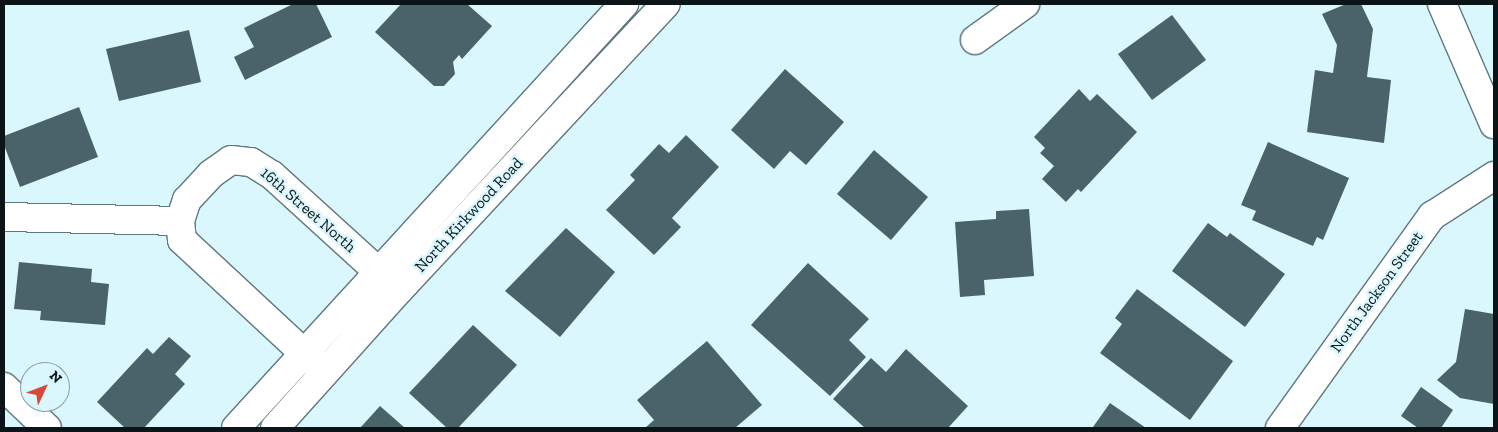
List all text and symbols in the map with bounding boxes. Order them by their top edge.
street label: North Kirkwood Road [411,154,527,276]
street label: 16th Street North [256,163,360,257]
street label: North Jackson Street [1327,228,1427,356]
north arrow [20,362,70,412]
text: N [46,367,65,387]

